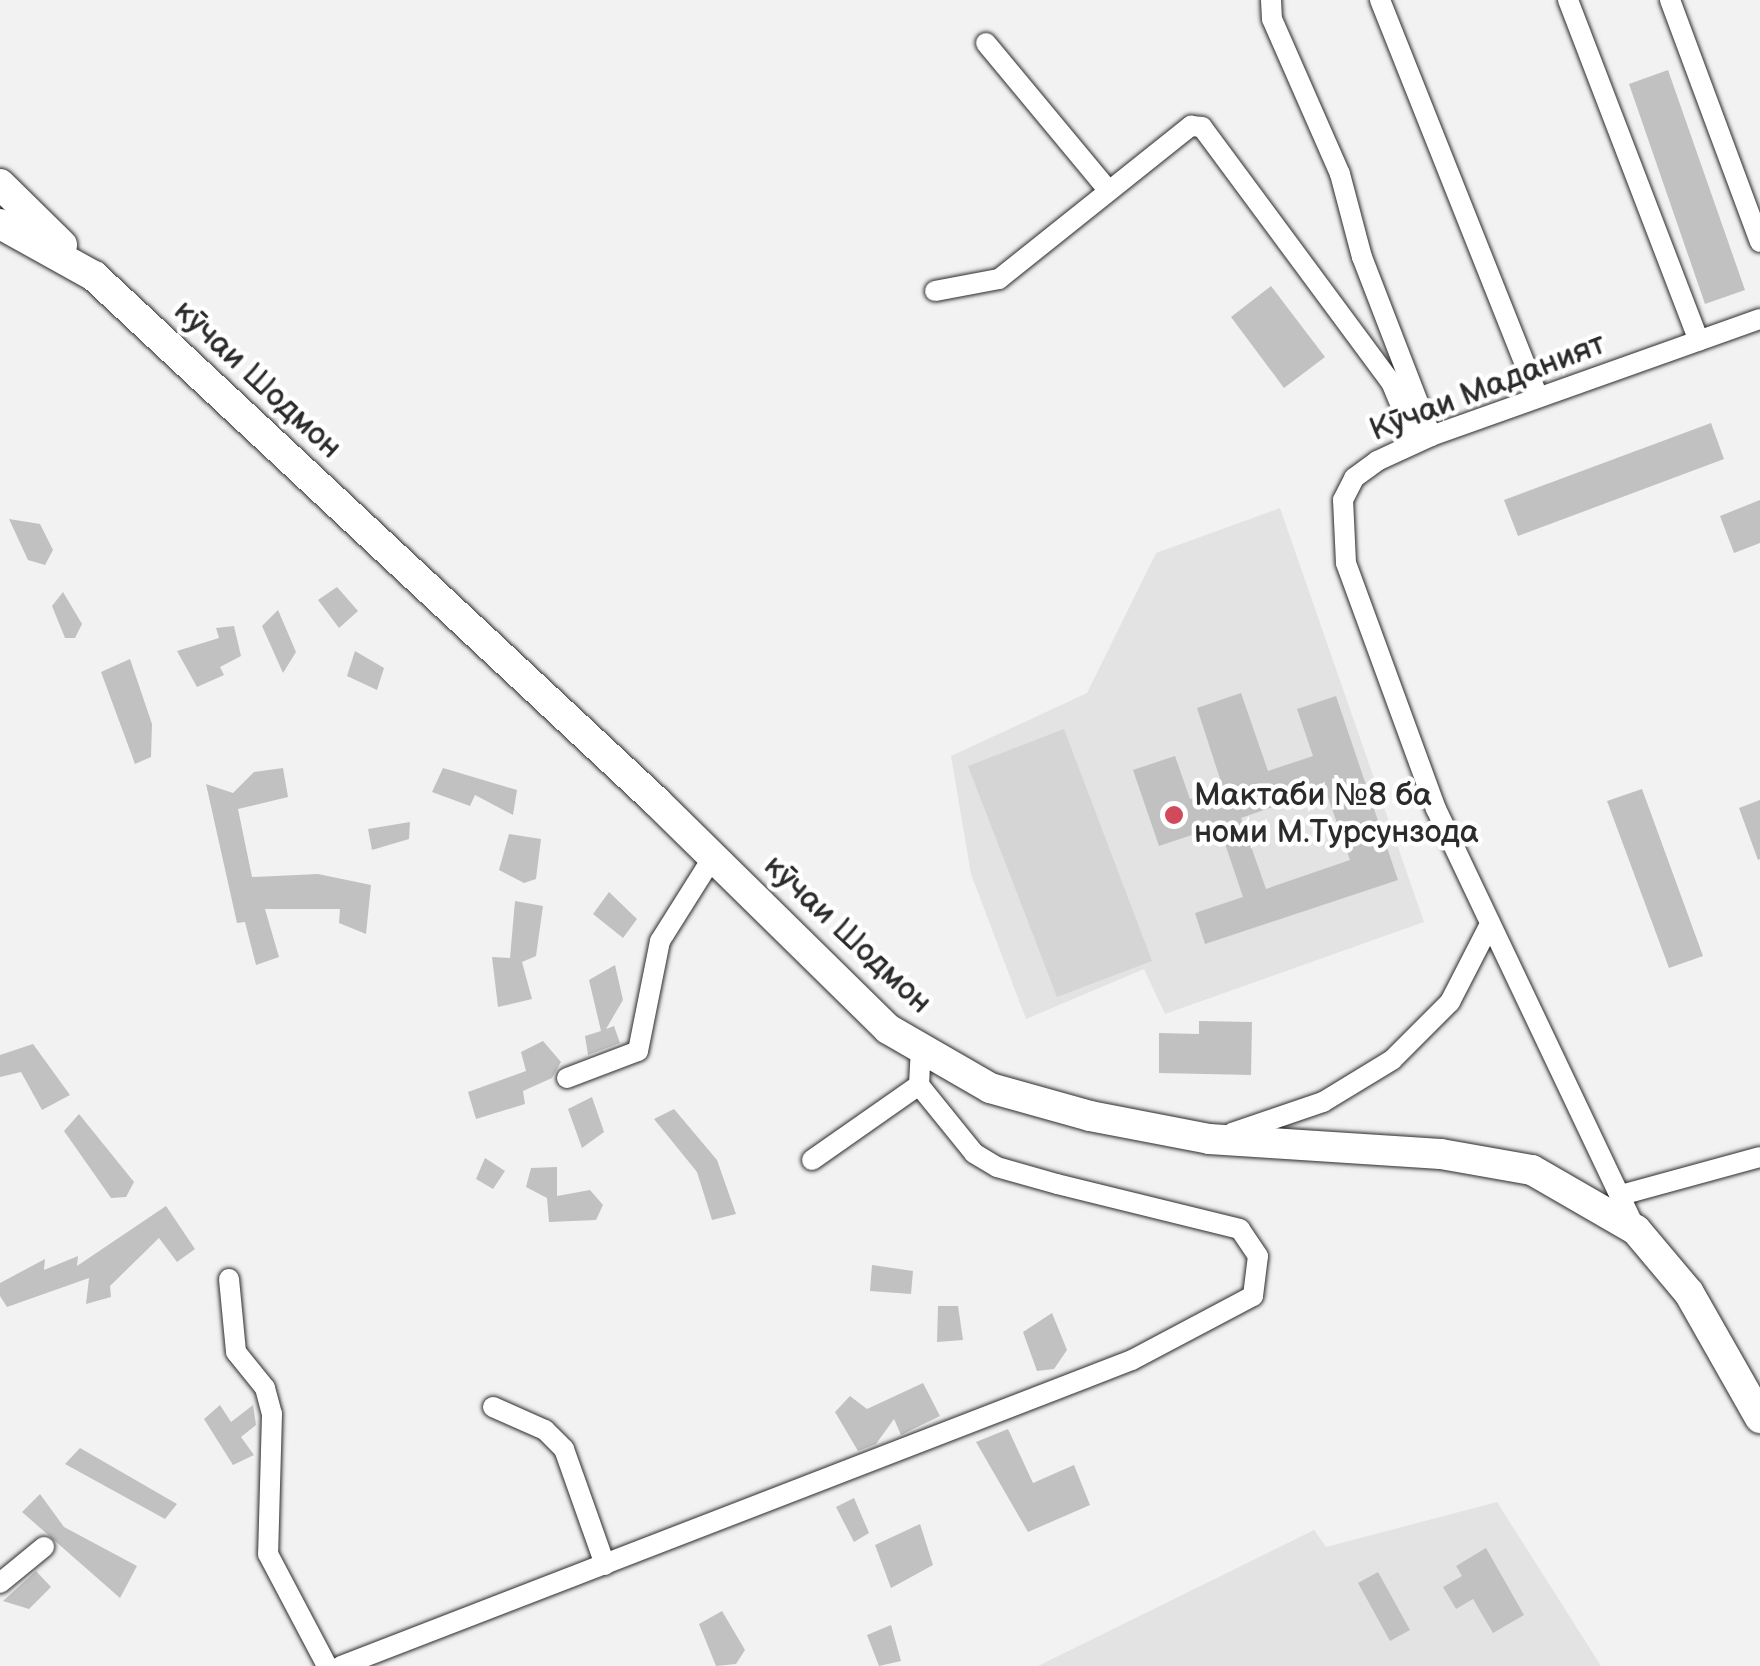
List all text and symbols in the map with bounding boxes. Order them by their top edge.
street label: кӯчаи Шодмон [165,293,349,467]
street label: Кӯчаи Маданият [1365,325,1611,451]
place label: Мактаби №8 ба номи М.Турсунзода [1194,778,1479,853]
marker: Мактаби №8 ба номи М.Турсунзода [1163,804,1185,826]
street label: кӯчаи Шодмон [755,848,939,1022]

